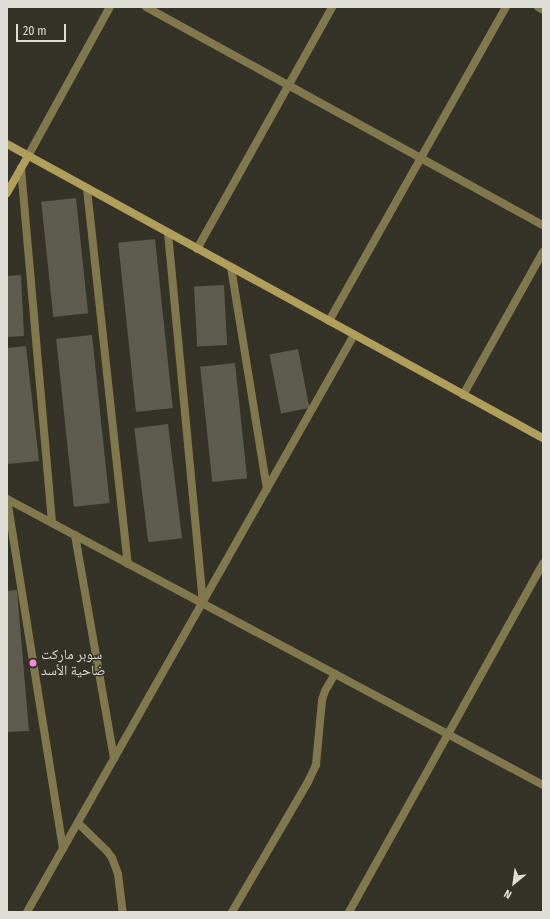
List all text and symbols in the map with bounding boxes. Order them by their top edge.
scale bar [18,16,68,42]
text: 20 m [23,24,47,38]
place label: سوبر ماركت ضاحية الأسد [41,647,106,680]
marker: سوبر ماركت ضاحية الأسد [28,658,38,668]
north arrow [494,863,534,903]
text: N [502,887,514,901]

